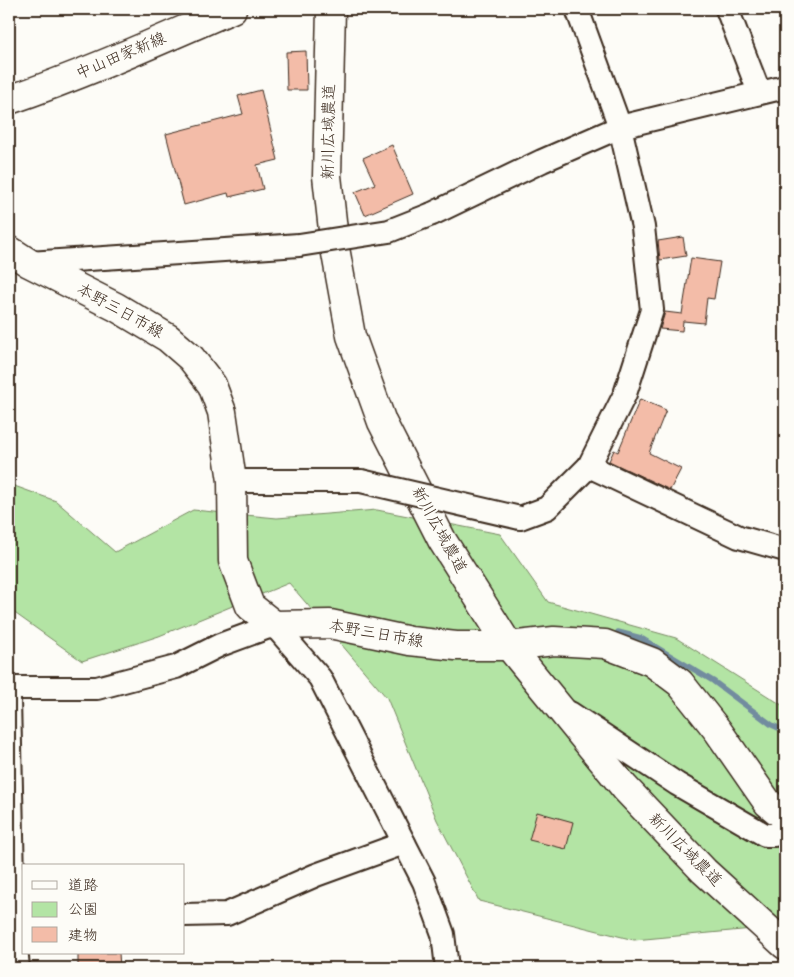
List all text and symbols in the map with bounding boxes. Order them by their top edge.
street label: 中山田家新線 [73,28,169,84]
street label: 新川広域農道 [318,84,340,180]
street label: 本野三日市線 [73,279,167,343]
street label: 新川広域農道 [407,483,471,577]
street label: 本野三日市線 [327,615,425,653]
street label: 新川広域農道 [644,809,726,891]
legend [22,864,185,954]
text: 道路 [68,876,98,896]
text: 公園 [68,900,98,920]
text: 建物 [68,926,98,946]

